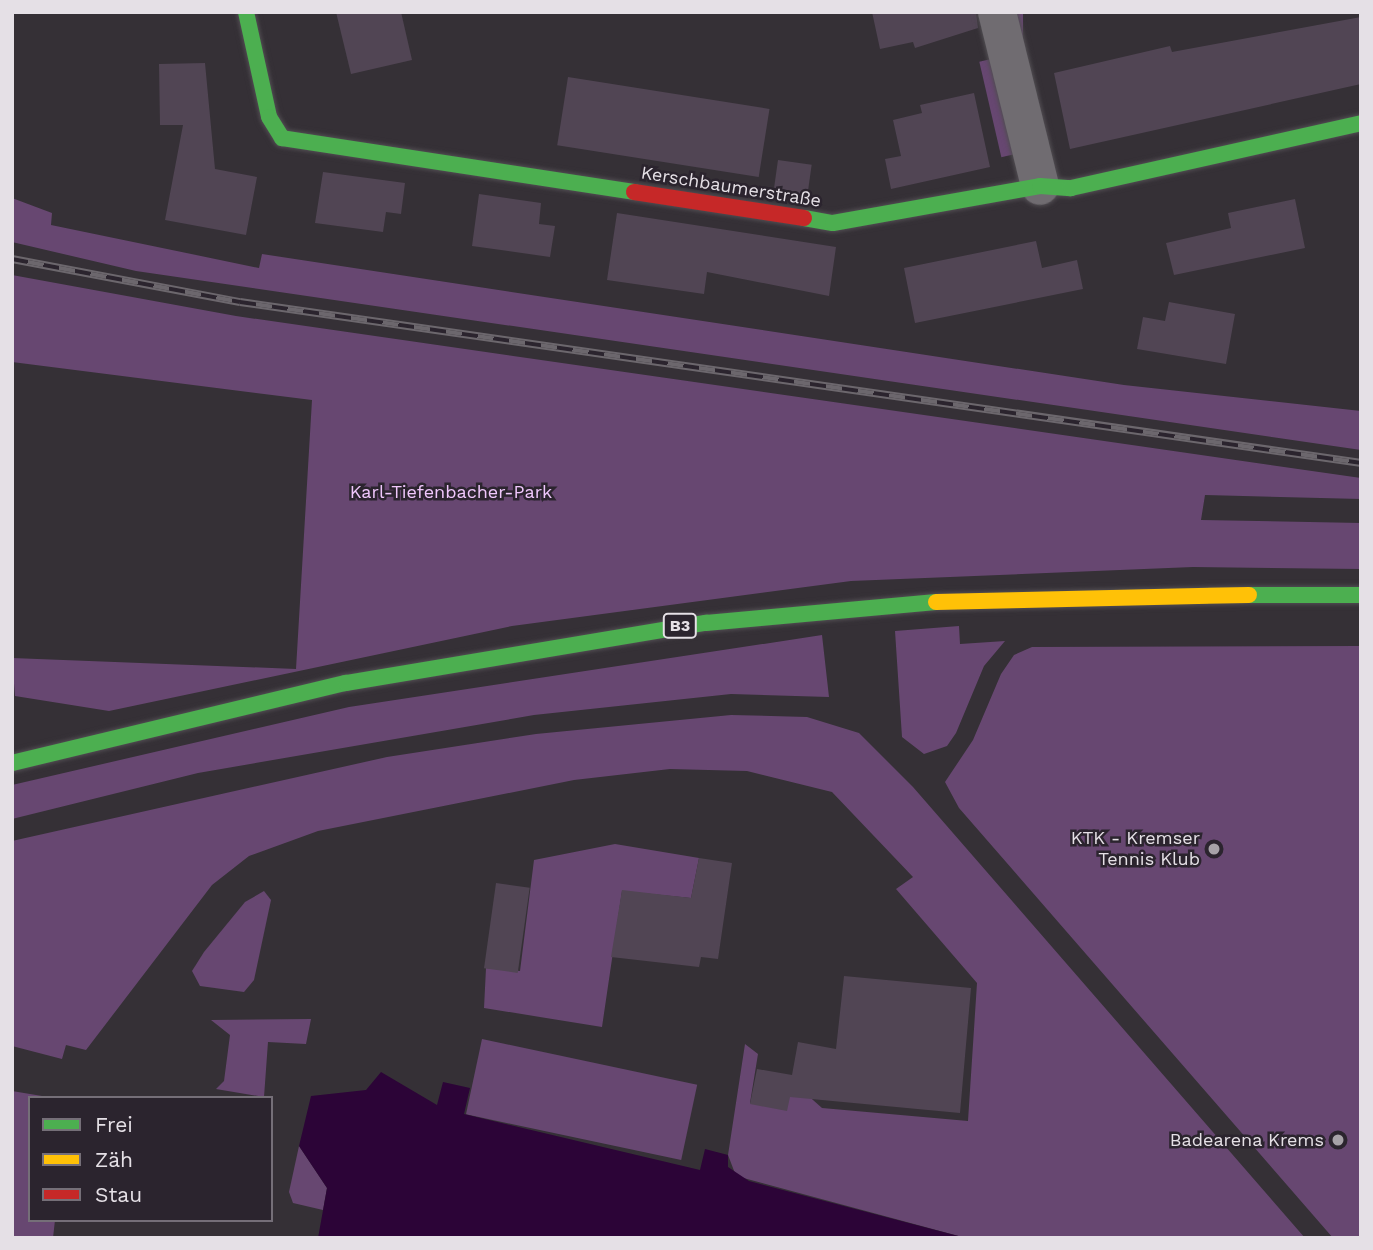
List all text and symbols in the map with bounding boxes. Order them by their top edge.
street label: Kerschbaumerstraße [639,162,823,212]
park label: Karl-Tiefenbacher-Park [350,481,552,503]
road number: B3 [662,614,698,638]
place label: KTK - Kremser Tennis Klub [1070,828,1200,870]
marker: KTK - Kremser Tennis Klub [1206,841,1222,857]
legend [28,1096,273,1222]
text: Frei [95,1112,133,1137]
place label: Badearena Krems [1169,1129,1324,1151]
marker: Badearena Krems [1330,1132,1346,1148]
text: Zäh [95,1147,133,1172]
text: Stau [95,1182,142,1207]

